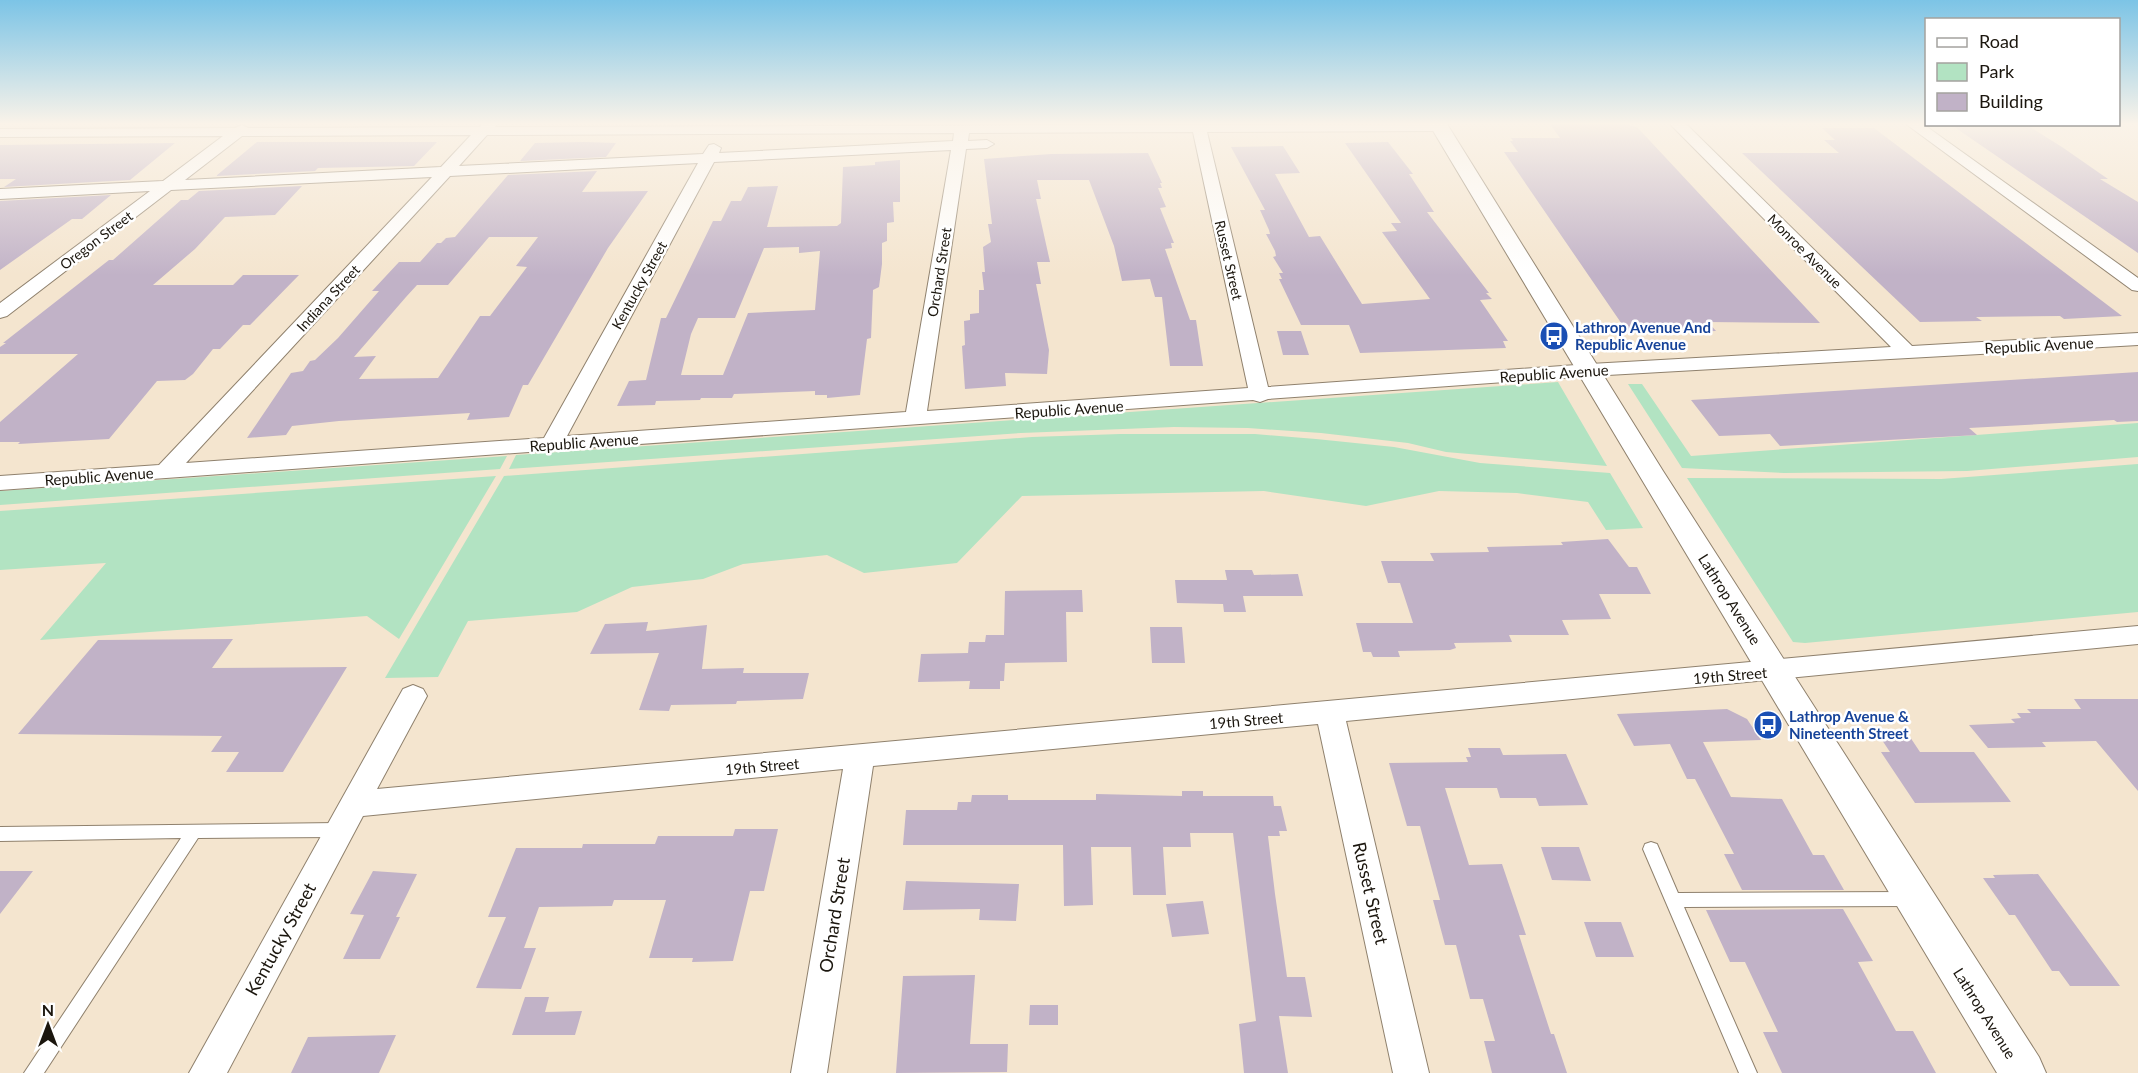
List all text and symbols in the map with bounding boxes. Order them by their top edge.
legend [1925,18,2120,126]
text: Road [1979,30,2019,52]
text: Park [1979,60,2015,82]
text: Building [1979,90,2043,112]
street label: Oregon Street [56,207,136,273]
street label: Monroe Avenue [1764,210,1846,292]
street label: Russet Street [1212,219,1246,301]
street label: Orchard Street [924,226,954,318]
street label: Kentucky Street [608,238,670,332]
street label: Indiana Street [293,261,363,335]
place label: Lathrop Avenue And Republic Avenue [1575,318,1711,353]
bus stop icon: Lathrop Avenue And Republic Avenue [1538,320,1570,352]
street label: Republic Avenue [1984,333,2094,357]
street label: Republic Avenue [1499,360,1609,386]
street label: Republic Avenue [1014,396,1124,422]
street label: Republic Avenue [529,429,639,455]
street label: Republic Avenue [44,463,154,489]
street label: Lathrop Avenue [1695,550,1765,648]
street label: 19th Street [1692,663,1769,687]
place label: Lathrop Avenue & Nineteenth Street [1789,707,1909,742]
street label: 19th Street [1208,708,1285,732]
bus stop icon: Lathrop Avenue & Nineteenth Street [1752,709,1784,741]
street label: 19th Street [724,754,801,778]
street label: Russet Street [1349,840,1394,947]
street label: Orchard Street [814,855,854,974]
street label: Kentucky Street [240,878,320,999]
street label: Lathrop Avenue [1950,964,2020,1062]
north arrow [18,995,78,1055]
text: N [42,1000,54,1019]

